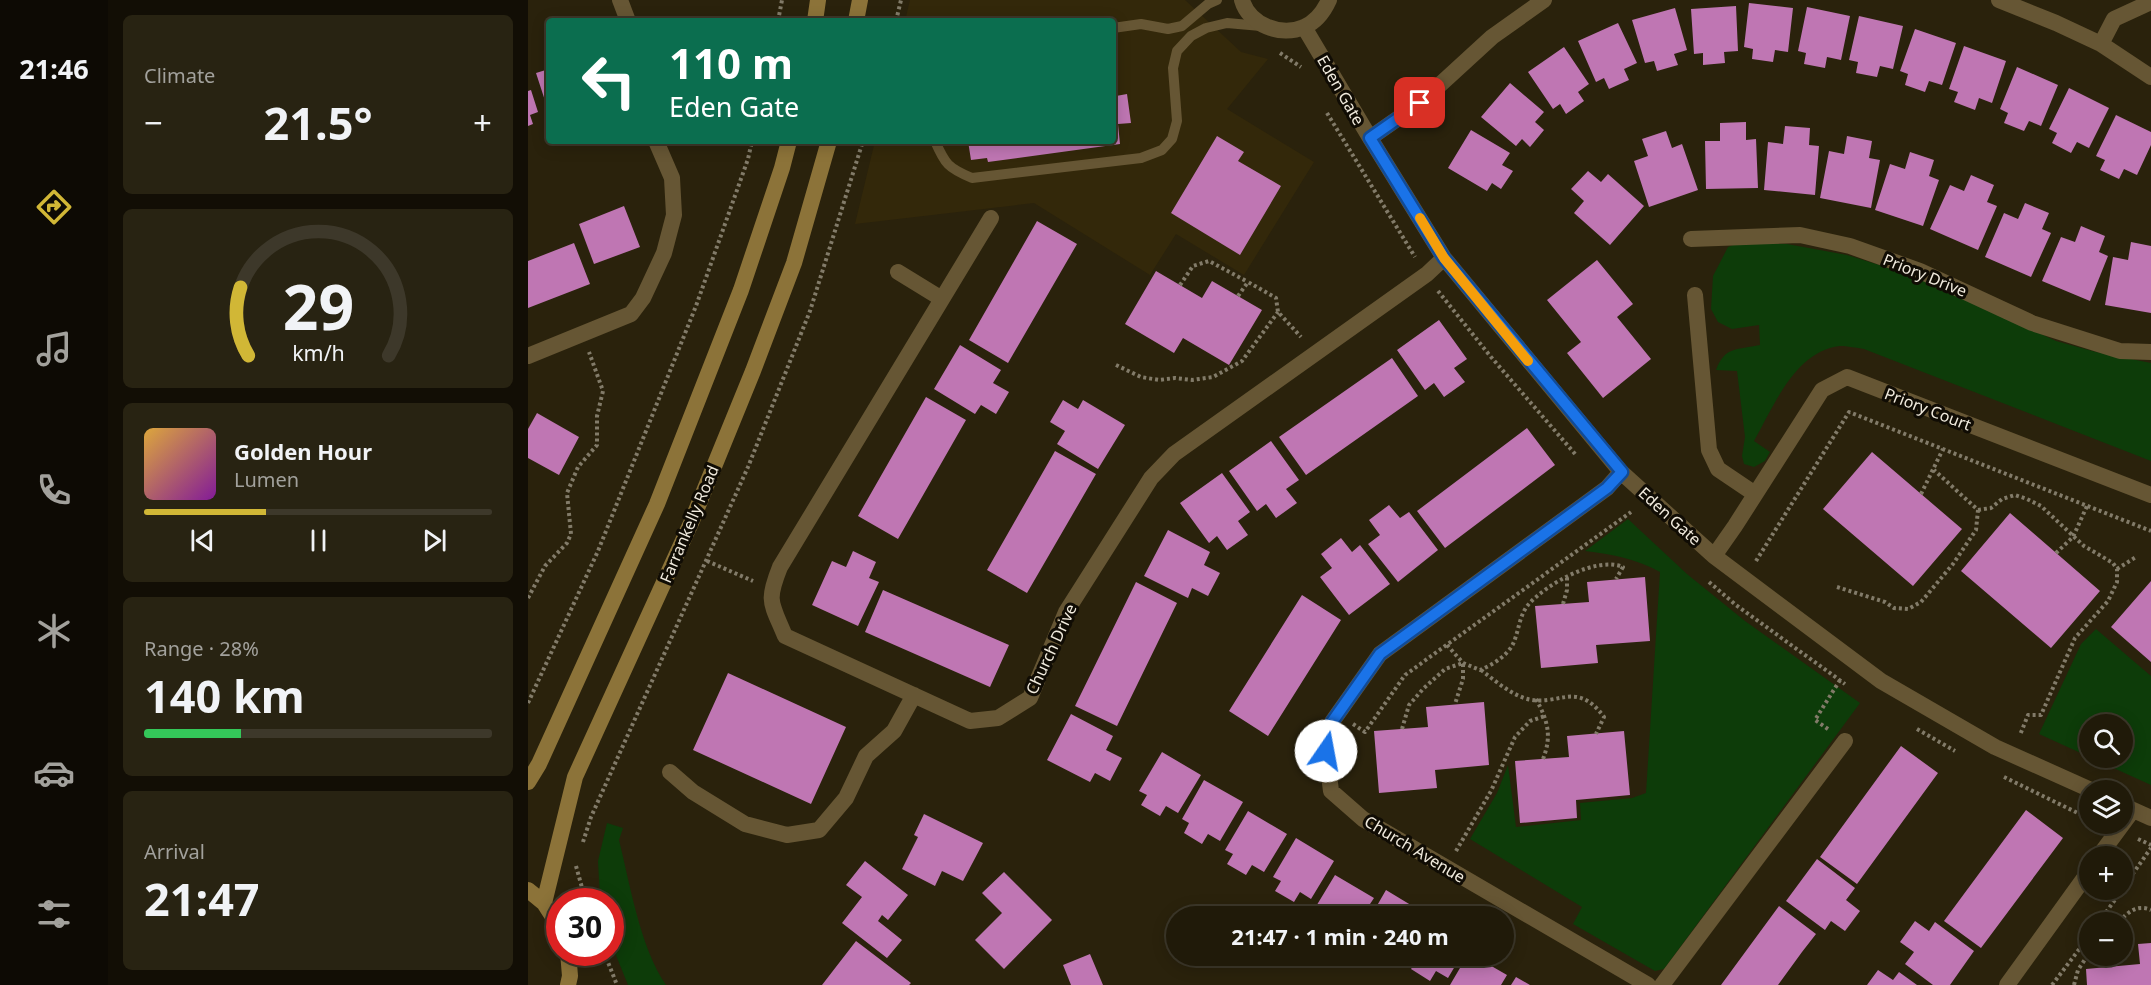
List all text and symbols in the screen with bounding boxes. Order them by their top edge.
text: 110 m [669,34,793,91]
icon: left [570,42,648,120]
text: 21:46 [19,50,89,87]
street label: Eden Gate [1312,51,1370,129]
text: Climate [144,62,215,89]
pin [1394,77,1445,128]
icon: arrive [1403,86,1436,119]
text: Eden Gate [669,88,799,125]
text: 21.5° [264,92,372,153]
text: − [144,100,163,145]
text: + [473,100,492,145]
icon: directions [33,186,75,228]
street label: Priory Drive [1880,248,1970,302]
text: 29 [282,263,354,348]
icon: music [33,328,75,370]
text: km/h [292,338,344,367]
street label: Priory Court [1882,382,1975,436]
text: Golden Hour [234,436,372,466]
street label: Farrankelly Road [654,462,724,586]
text: Lumen [234,466,299,493]
icon: phone [33,469,75,511]
street label: Eden Gate [1634,482,1706,550]
icon: previous [186,524,219,557]
icon: pause [302,524,335,557]
icon: next [418,524,451,557]
street label: Church Drive [1020,600,1082,698]
icon: climate [33,610,75,652]
text: Range · 28% [144,635,259,662]
text: 140 km [144,665,305,726]
map controls [2079,714,2133,966]
button: search [2079,714,2133,768]
position arrow [1294,719,1358,783]
icon: car [33,752,75,794]
button: layers [2079,780,2133,834]
street label: Church Avenue [1360,810,1470,888]
text: Arrival [144,838,205,865]
button: + [2079,846,2133,900]
text: 21:47 [144,868,260,929]
speed limit sign: 30 [546,888,624,966]
icon: filters [33,893,75,935]
button: − [2079,912,2133,966]
text: 21:47 · 1 min · 240 m [1231,921,1449,951]

